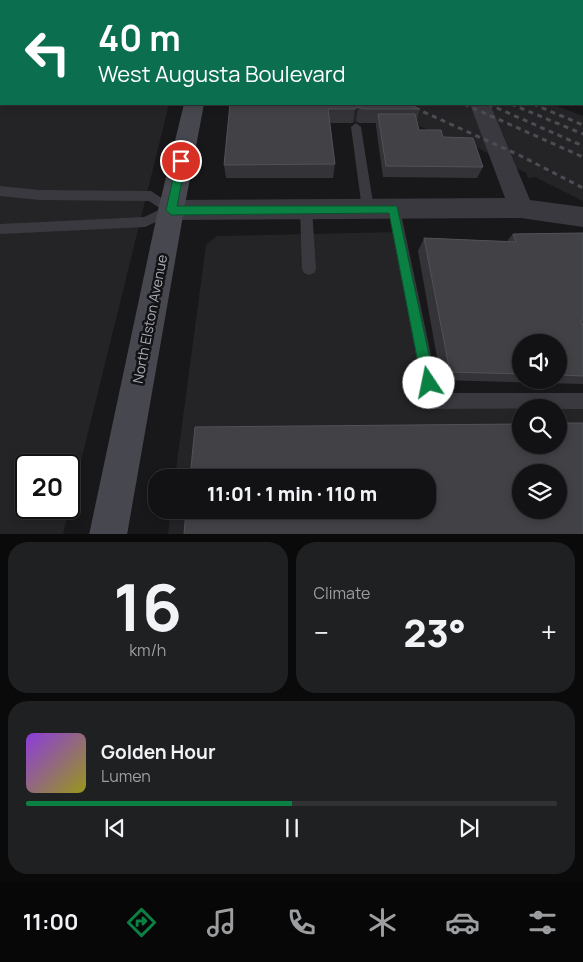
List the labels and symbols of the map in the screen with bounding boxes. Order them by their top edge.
pin [160,140,202,182]
street label: North Elston Avenue [128,253,171,385]
position arrow [402,356,454,408]
speed limit sign: 20 [15,454,80,519]

